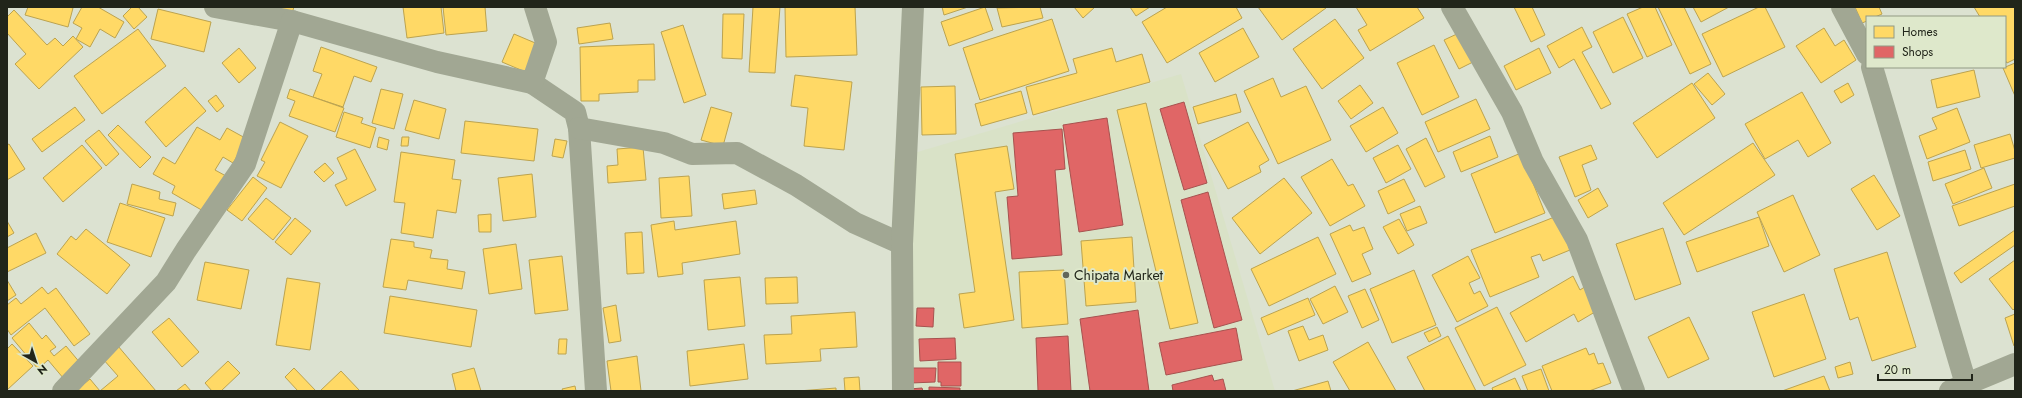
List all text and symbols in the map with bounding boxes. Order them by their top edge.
legend [1866,16,2006,68]
text: Homes [1902,23,1938,41]
text: Shops [1902,43,1933,61]
place label: Chipata Market [1074,265,1164,285]
marker: Chipata Market [1061,270,1071,280]
north arrow [16,342,56,382]
scale bar [1878,356,1972,382]
text: N [34,361,51,379]
text: 20 m [1884,361,1911,379]

